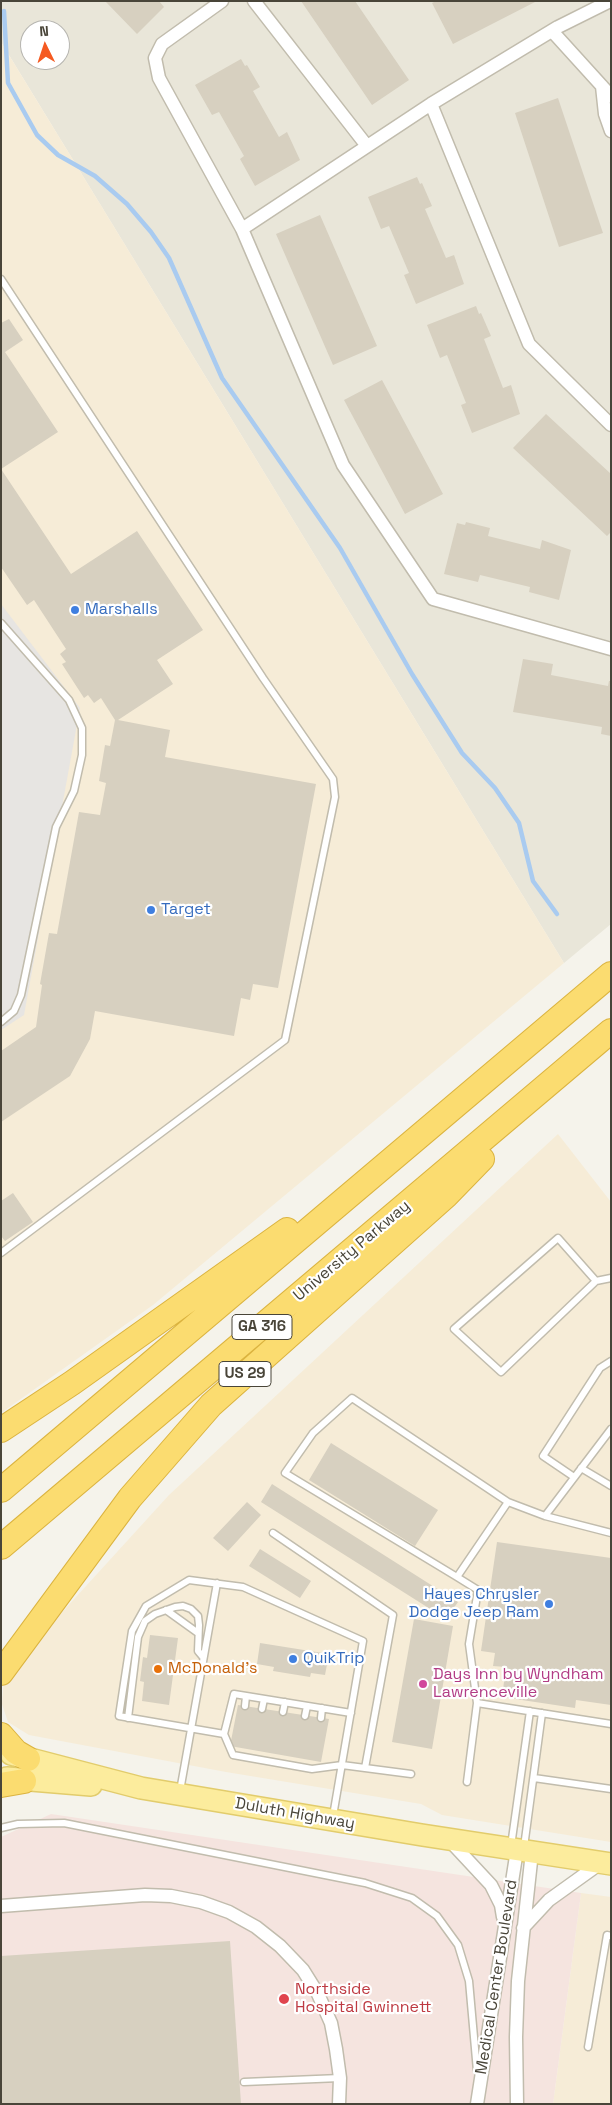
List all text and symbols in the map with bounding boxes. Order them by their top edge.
north arrow [20,20,70,70]
text: N [39,22,49,40]
place label: Marshalls [85,600,158,620]
marker: Marshalls [69,604,81,616]
place label: Target [161,900,211,920]
marker: Target [145,904,157,916]
street label: University Parkway [290,1197,414,1305]
road number: GA 316 [232,1314,292,1340]
road number: US 29 [219,1362,271,1386]
place label: Hayes Chrysler Dodge Jeep Ram [409,1585,539,1623]
marker: Hayes Chrysler Dodge Jeep Ram [543,1598,555,1610]
place label: QuikTrip [303,1649,364,1669]
marker: QuikTrip [287,1653,299,1665]
place label: McDonald's [168,1659,258,1679]
marker: McDonald's [152,1663,164,1675]
place label: Days Inn by Wyndham Lawrenceville [433,1665,603,1703]
marker: Days Inn by Wyndham Lawrenceville [417,1678,429,1690]
street label: Duluth Highway [234,1794,356,1834]
street label: Medical Center Boulevard [472,1878,522,2076]
place label: Northside Hospital Gwinnett [295,1980,431,2018]
marker: Northside Hospital Gwinnett [277,1992,291,2006]

